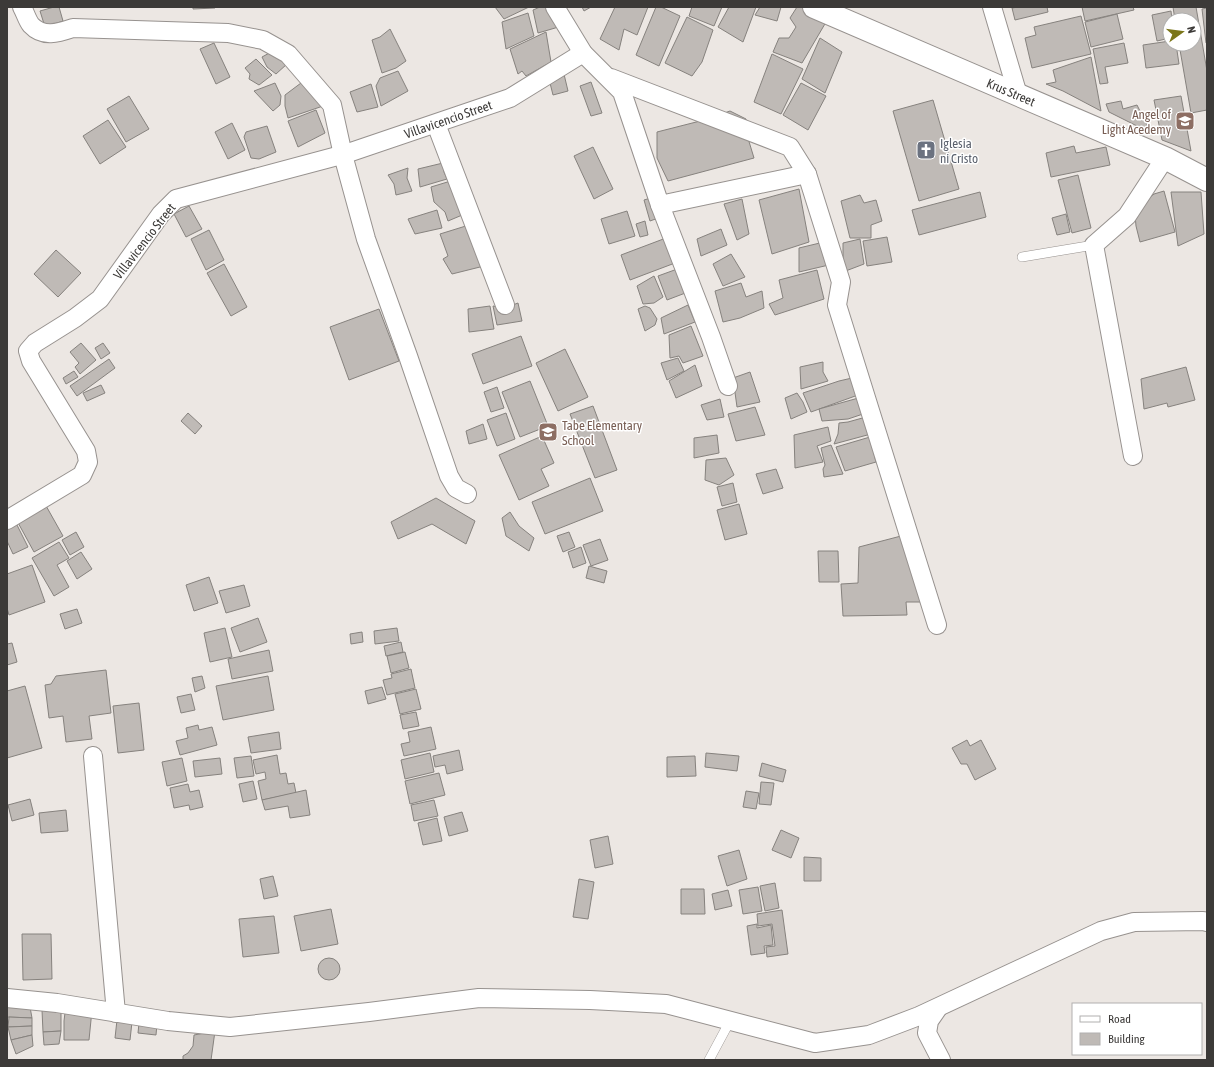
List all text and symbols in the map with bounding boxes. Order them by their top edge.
north arrow [1162,12,1202,52]
text: N [1185,25,1198,34]
street label: Krus Street [984,76,1038,109]
street label: Villavicencio Street [402,97,494,142]
place label: Angel of Light Acedemy [1102,107,1172,137]
school or university icon: Angel of Light Acedemy [1174,110,1196,132]
place label: Iglesia ni Cristo [940,136,978,166]
church icon: Iglesia ni Cristo [915,139,937,161]
street label: Villavicencio Street [110,200,179,282]
place label: Tabe Elementary School [562,418,643,448]
school or university icon: Tabe Elementary School [537,421,559,443]
legend [1072,1003,1202,1055]
text: Road [1108,1012,1131,1026]
text: Building [1108,1032,1146,1046]

